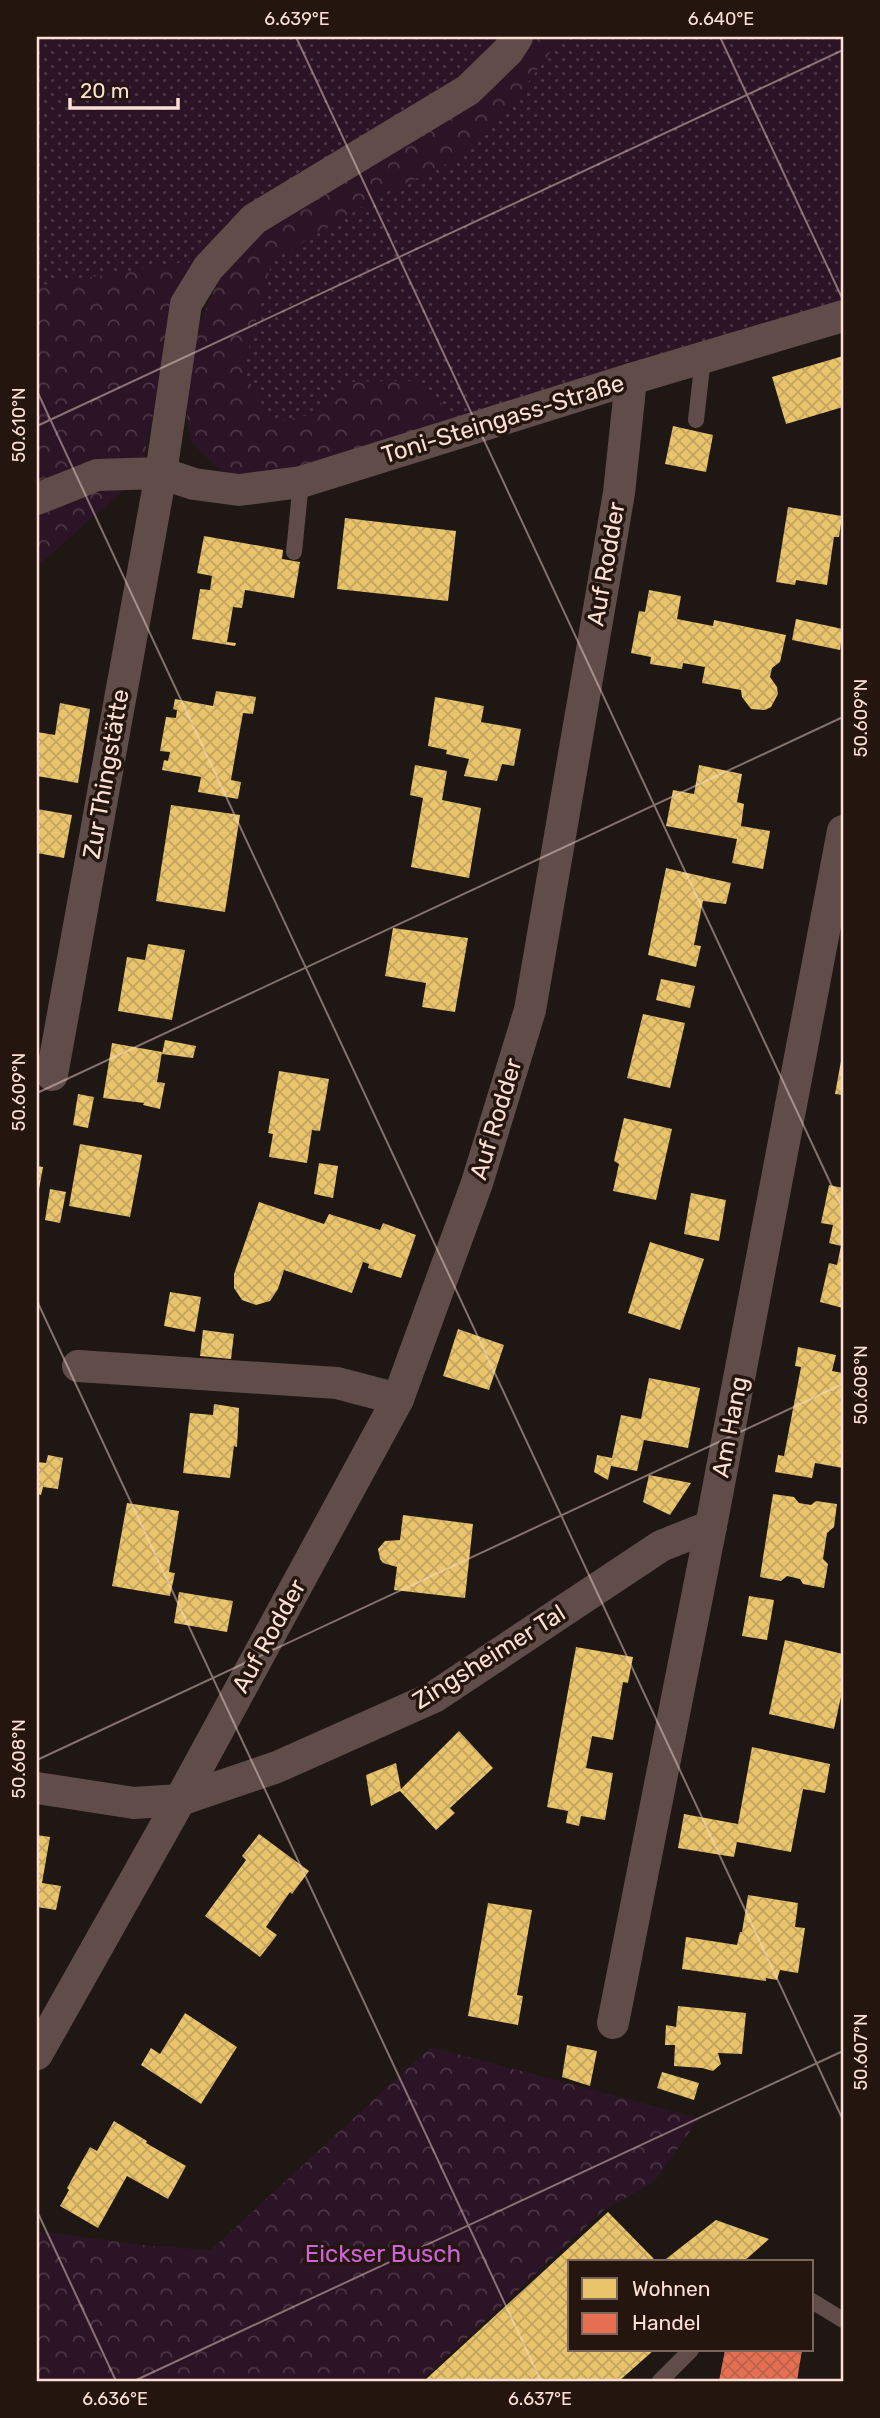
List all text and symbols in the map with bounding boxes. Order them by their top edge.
text: 6.639°E [264,8,330,30]
text: 6.640°E [688,8,754,30]
scale bar [70,66,178,110]
text: 20 m [80,78,129,103]
street label: Toni-Steingass-Straße [378,369,628,469]
text: 50.610°N [8,387,30,463]
street label: Auf Rodder [581,500,631,628]
text: 50.609°N [850,679,872,757]
street label: Zur Thingstätte [77,687,135,861]
text: 50.609°N [8,1053,30,1131]
street label: Auf Rodder [464,1055,528,1183]
text: 50.608°N [850,1345,872,1425]
street label: Am Hang [706,1374,754,1480]
street label: Auf Rodder [226,1574,312,1698]
street label: Zingsheimer Tal [408,1599,570,1715]
text: 50.608°N [8,1719,30,1799]
text: 50.607°N [850,2013,872,2091]
park label: Eickser Busch [305,2240,461,2268]
legend [568,2260,814,2352]
text: Wohnen [632,2276,710,2301]
text: Handel [632,2310,701,2335]
text: 6.636°E [82,2388,148,2410]
text: 6.637°E [508,2388,572,2410]

